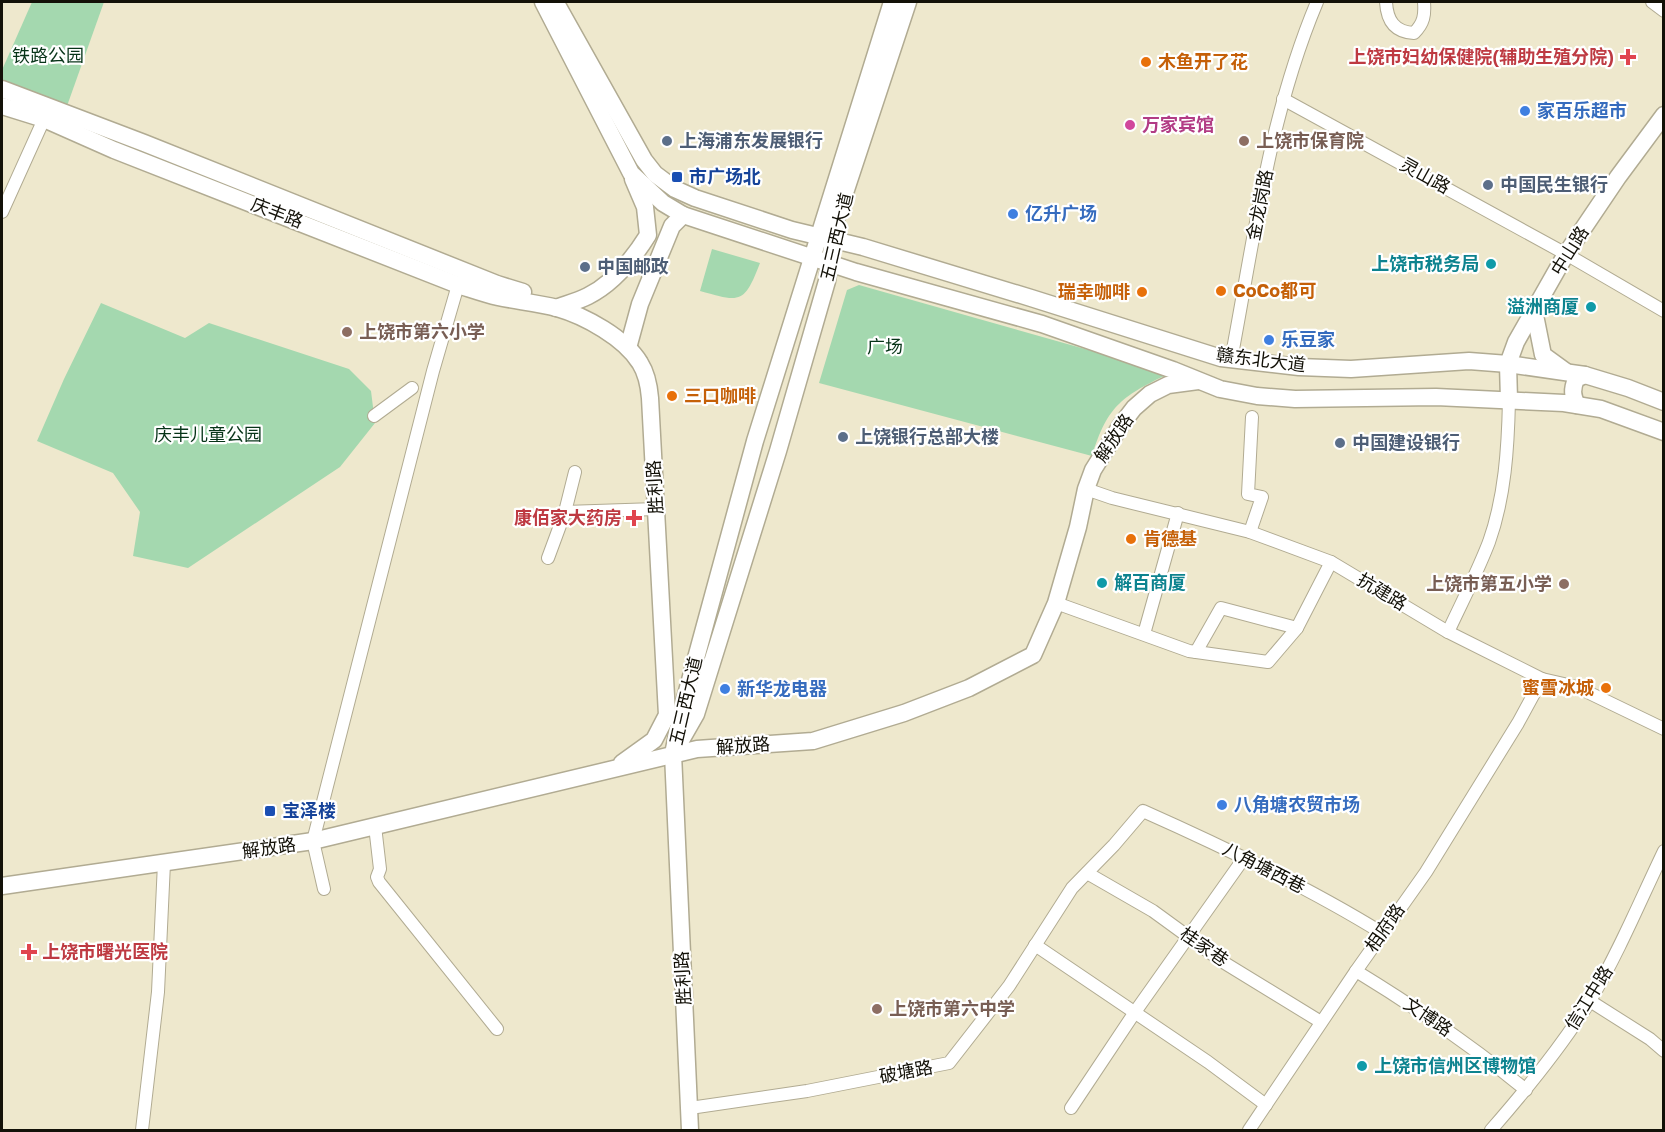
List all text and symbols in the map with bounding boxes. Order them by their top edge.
park label: 铁路公园 [12,44,84,66]
place label: 上饶市妇幼保健院(辅助生殖分院) [1348,45,1614,67]
marker: 上饶市妇幼保健院(辅助生殖分院) [1619,48,1637,66]
place label: 木鱼开了花 [1158,50,1248,72]
marker: 木鱼开了花 [1139,55,1153,69]
place label: 家百乐超市 [1537,99,1627,121]
marker: 家百乐超市 [1518,104,1532,118]
place label: 万家宾馆 [1142,113,1214,135]
marker: 万家宾馆 [1123,118,1137,132]
place label: 上海浦东发展银行 [679,129,823,151]
place label: 上饶市保育院 [1256,129,1364,151]
marker: 上海浦东发展银行 [660,134,674,148]
marker: 上饶市保育院 [1237,134,1251,148]
street label: 灵山路 [1397,152,1454,198]
place label: 市广场北 [689,165,761,187]
street label: 金龙岗路 [1241,167,1277,242]
marker: 市广场北 [670,170,684,184]
place label: 中国民生银行 [1500,173,1608,195]
marker: 中国民生银行 [1481,178,1495,192]
street label: 五三西大道 [815,190,857,283]
street label: 庆丰路 [248,192,307,232]
place label: 亿升广场 [1025,202,1097,224]
marker: 亿升广场 [1006,207,1020,221]
street label: 中山路 [1546,222,1593,279]
place label: 上饶市税务局 [1371,252,1479,274]
place label: 中国邮政 [597,255,669,277]
marker: 上饶市税务局 [1484,257,1498,271]
marker: 中国邮政 [578,260,592,274]
place label: CoCo都可 [1233,279,1316,301]
place label: 瑞幸咖啡 [1058,280,1130,302]
marker: CoCo都可 [1214,284,1228,298]
marker: 瑞幸咖啡 [1135,285,1149,299]
place label: 溢洲商厦 [1507,295,1579,317]
marker: 溢洲商厦 [1584,300,1598,314]
place label: 上饶市第六小学 [359,320,485,342]
marker: 上饶市第六小学 [340,325,354,339]
place label: 乐豆家 [1281,328,1335,350]
marker: 乐豆家 [1262,333,1276,347]
park label: 广场 [867,335,903,357]
street label: 赣东北大道 [1215,343,1307,375]
place label: 三口咖啡 [684,384,756,406]
marker: 三口咖啡 [665,389,679,403]
street label: 解放路 [1089,409,1137,466]
park label: 庆丰儿童公园 [154,423,262,445]
place label: 上饶银行总部大楼 [855,425,999,447]
marker: 上饶银行总部大楼 [836,430,850,444]
place label: 中国建设银行 [1352,431,1460,453]
marker: 中国建设银行 [1333,436,1347,450]
street label: 胜利路 [642,460,666,515]
place label: 康佰家大药房 [514,506,622,528]
marker: 康佰家大药房 [627,511,641,525]
place label: 肯德基 [1143,527,1197,549]
marker: 肯德基 [1124,532,1138,546]
street label: 抗建路 [1354,568,1411,614]
place label: 解百商厦 [1114,571,1186,593]
place label: 上饶市第五小学 [1426,572,1552,594]
marker: 解百商厦 [1095,576,1109,590]
marker: 上饶市第五小学 [1557,577,1571,591]
street label: 五三西大道 [664,654,706,747]
place label: 蜜雪冰城 [1522,676,1594,698]
place label: 新华龙电器 [737,677,827,699]
marker: 蜜雪冰城 [1599,681,1613,695]
marker: 新华龙电器 [718,682,732,696]
street label: 解放路 [715,732,771,758]
place label: 八角塘农贸市场 [1234,793,1360,815]
marker: 八角塘农贸市场 [1215,798,1229,812]
place label: 宝泽楼 [282,799,336,821]
marker: 宝泽楼 [263,804,277,818]
street label: 解放路 [241,832,297,862]
street label: 八角塘西巷 [1219,837,1310,897]
street label: 相府路 [1360,899,1409,956]
street label: 桂家巷 [1176,922,1233,971]
place label: 上饶市曙光医院 [42,940,168,962]
marker: 上饶市曙光医院 [20,943,38,961]
street label: 胜利路 [670,951,694,1006]
street label: 信江中路 [1560,961,1617,1034]
street label: 文博路 [1400,992,1457,1040]
place label: 上饶市第六中学 [889,997,1015,1019]
marker: 上饶市第六中学 [870,1002,884,1016]
place label: 上饶市信州区博物馆 [1374,1054,1536,1076]
street label: 破塘路 [877,1055,934,1087]
marker: 上饶市信州区博物馆 [1355,1059,1369,1073]

